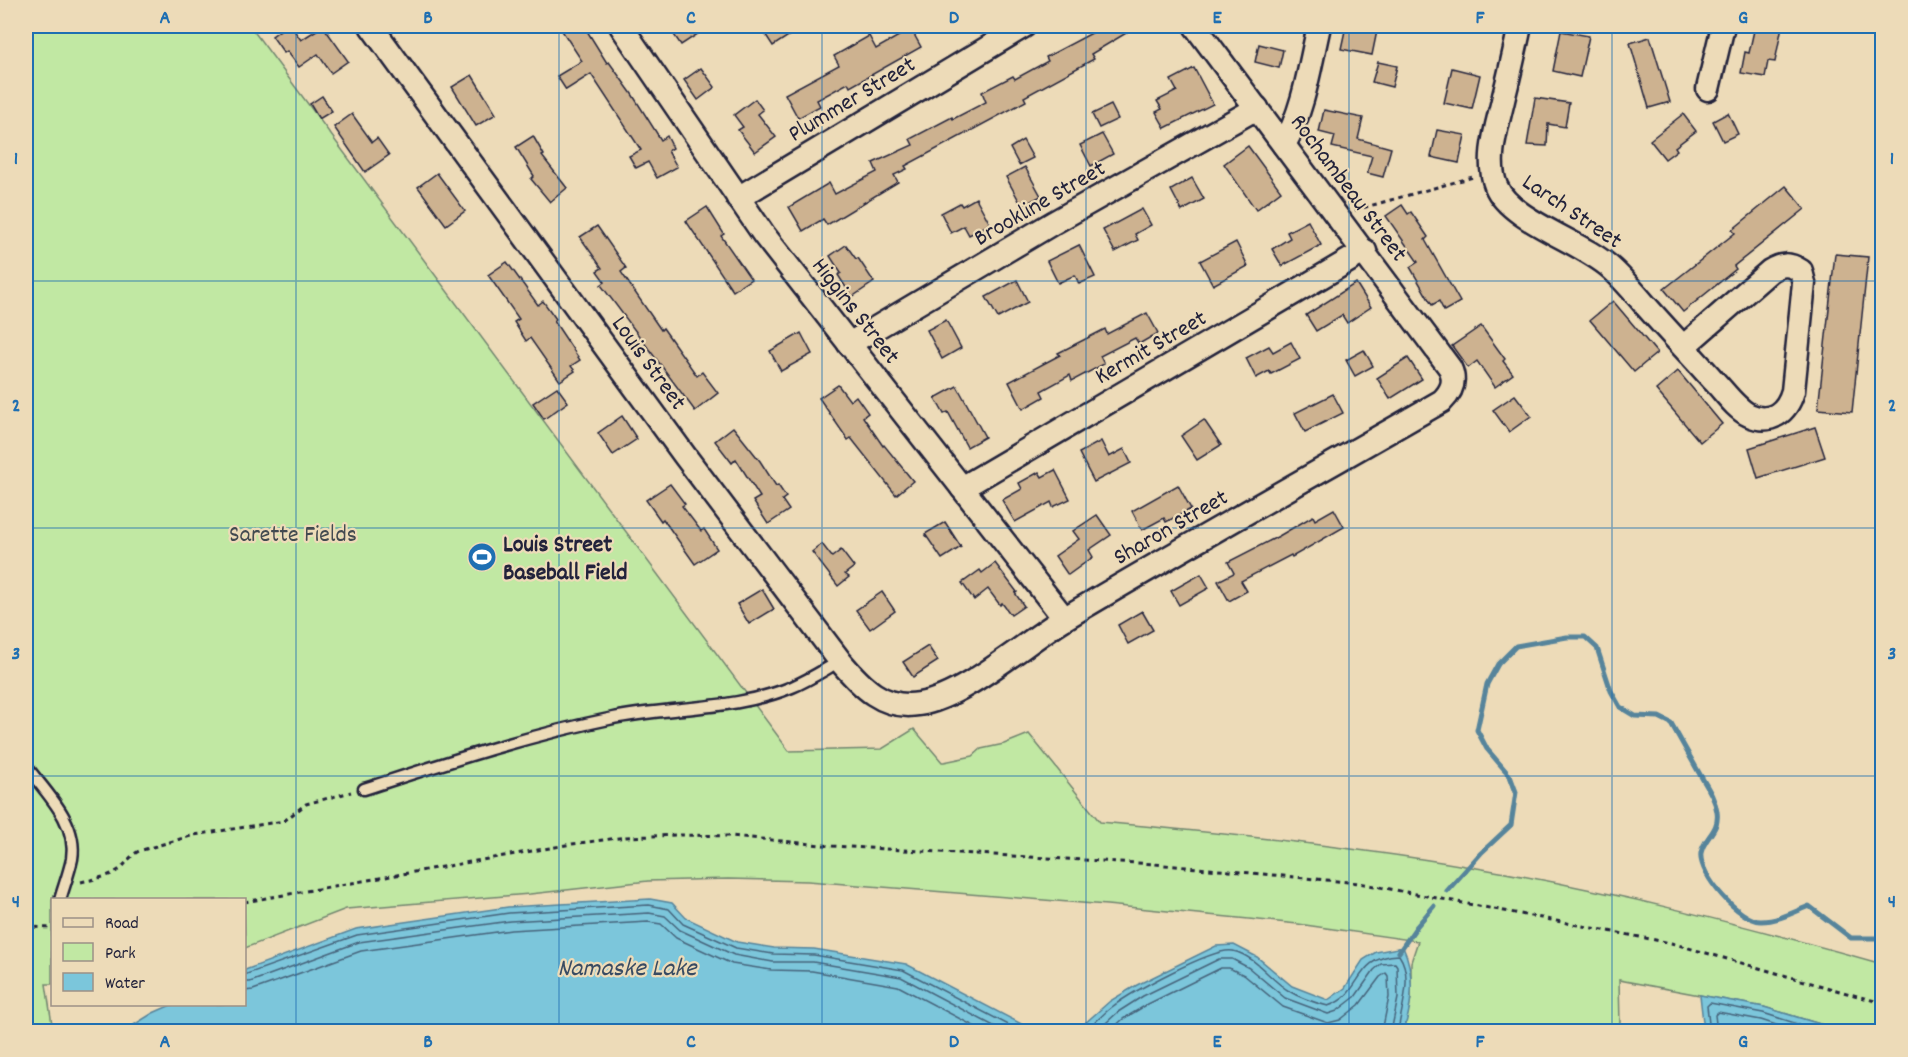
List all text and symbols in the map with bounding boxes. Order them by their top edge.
text: A [160,5,171,33]
text: B [423,5,433,33]
text: C [686,5,696,33]
text: D [949,5,960,33]
text: E [1212,5,1222,33]
text: F [1476,5,1486,33]
text: G [1738,5,1748,33]
street label: Plummer Street [782,49,923,152]
street label: Rochambeau Street [1281,108,1415,270]
text: 1 [14,146,18,174]
text: 1 [1890,146,1894,174]
street label: Brookline Street [968,153,1113,256]
street label: Larch Street [1514,166,1628,259]
street label: Higgins Street [802,251,907,373]
street label: Kermit Street [1089,303,1214,394]
street label: Louis Street [602,310,693,418]
text: 2 [12,393,20,421]
text: 2 [1888,393,1896,421]
street label: Sharon Street [1108,482,1235,575]
park label: Sarette Fields [229,519,357,553]
place label: Louis Street Baseball Field [503,529,628,591]
sports icon: Louis Street Baseball Field [466,541,498,573]
text: 3 [12,641,20,669]
text: 3 [1888,641,1896,669]
text: 4 [12,889,20,917]
text: 4 [1888,889,1896,917]
legend [51,898,246,1006]
text: Road [105,912,139,937]
text: Park [105,942,136,967]
water label: Namaske Lake [557,951,698,988]
text: Water [105,972,145,997]
text: A [160,1029,171,1057]
text: B [423,1029,433,1057]
text: C [686,1029,696,1057]
text: D [949,1029,960,1057]
text: E [1212,1029,1222,1057]
text: F [1476,1029,1486,1057]
text: G [1738,1029,1748,1057]

